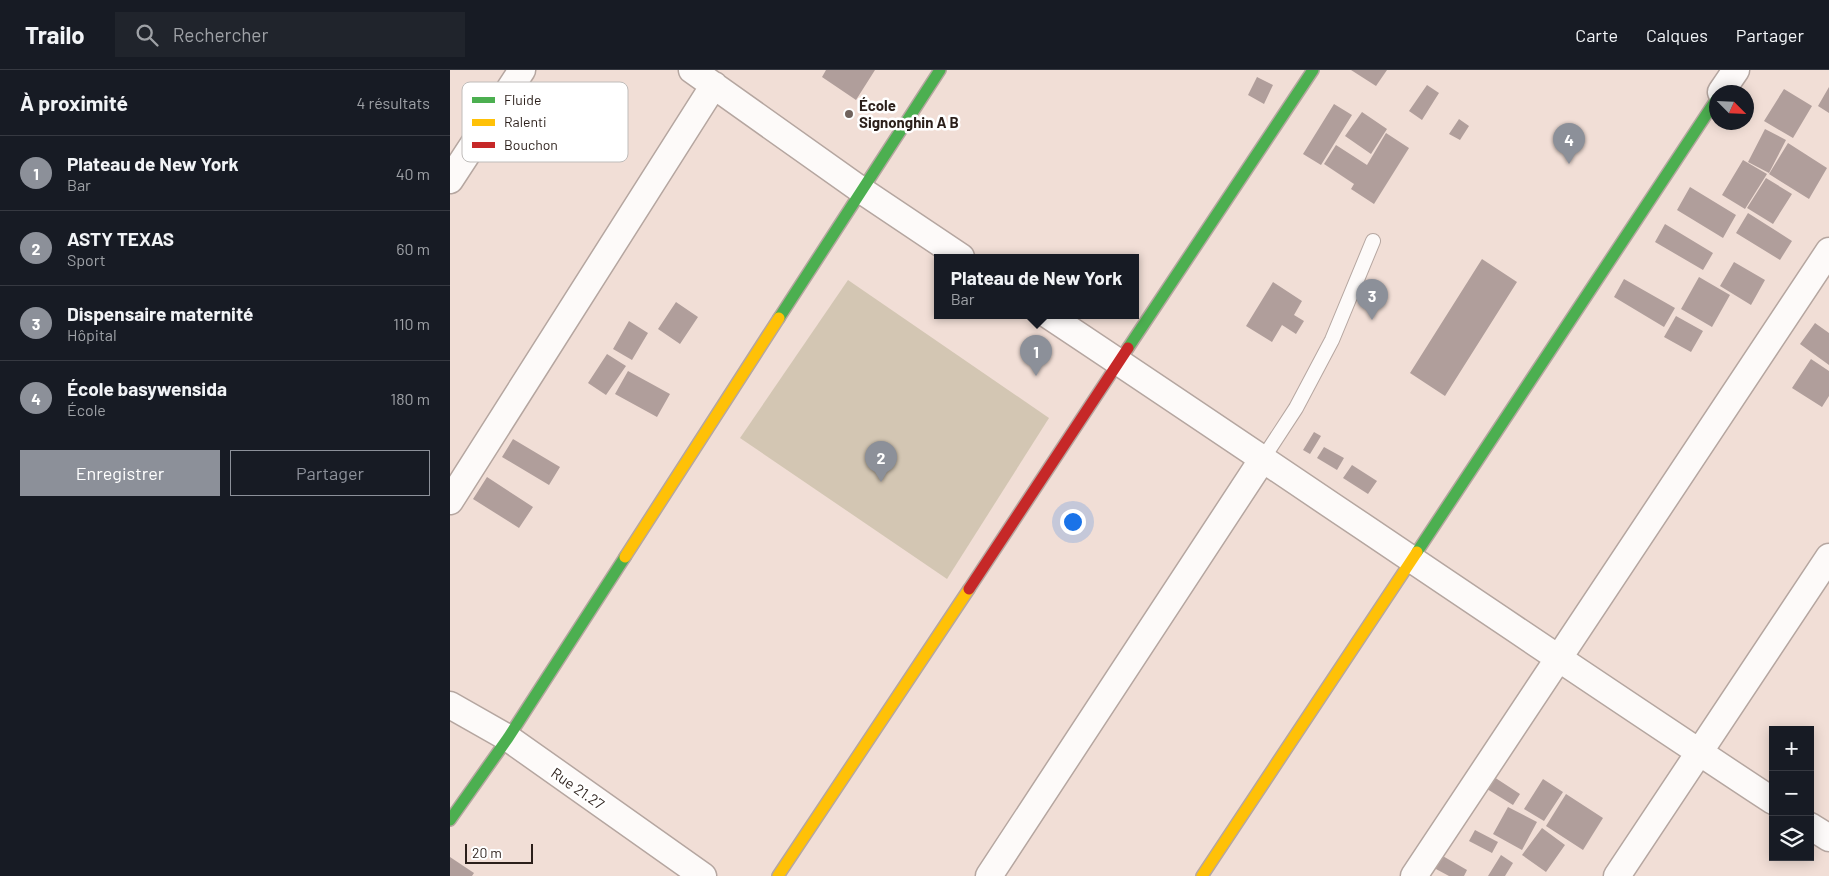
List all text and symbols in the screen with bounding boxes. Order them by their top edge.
search box [115,12,465,57]
text: Trailo [25,20,85,49]
icon: search [133,21,161,49]
text: Rechercher [173,23,268,46]
text: Carte [1575,24,1618,46]
text: Calques [1646,24,1708,46]
text: Partager [1736,24,1804,46]
legend [462,82,628,162]
north arrow [1709,85,1754,130]
text: À proximité [20,90,128,115]
text: Fluide [504,91,541,108]
text: 4 résultats [356,93,430,112]
place label: École Signonghin A B [859,96,959,131]
marker: École Signonghin A B [843,108,855,120]
text: Ralenti [504,113,547,130]
pin: 4 [1553,123,1585,164]
text: Bouchon [504,136,558,153]
text: Plateau de New York [67,152,239,175]
text: 1 [33,164,39,183]
text: 40 m [396,164,430,183]
text: Bar [67,175,91,194]
text: ASTY TEXAS [67,227,174,250]
text: 2 [32,239,40,258]
text: 60 m [396,239,430,258]
text: Sport [67,250,106,269]
popup [934,254,1139,319]
text: Plateau de New York [951,266,1122,289]
pin: 3 [1356,279,1388,320]
text: Bar [951,289,975,308]
text: Dispensaire maternité [67,302,253,325]
text: 3 [32,314,40,333]
text: 110 m [393,314,430,333]
text: Hôpital [67,325,117,344]
pin: 1 [1020,335,1052,376]
text: École basywensida [67,377,227,400]
text: 4 [31,389,41,408]
text: 180 m [391,389,430,408]
text: École [67,400,106,419]
pin: 2 [865,441,897,482]
button: Enregistrer [20,450,220,496]
button: Partager [230,450,430,496]
your location [1060,509,1086,535]
map controls [1769,726,1814,861]
button: + [1769,726,1814,771]
street label: Rue 21.27 [548,763,608,813]
button: − [1769,771,1814,816]
button: layers [1769,816,1814,861]
scale bar [465,841,532,864]
text: 20 m [472,844,502,861]

